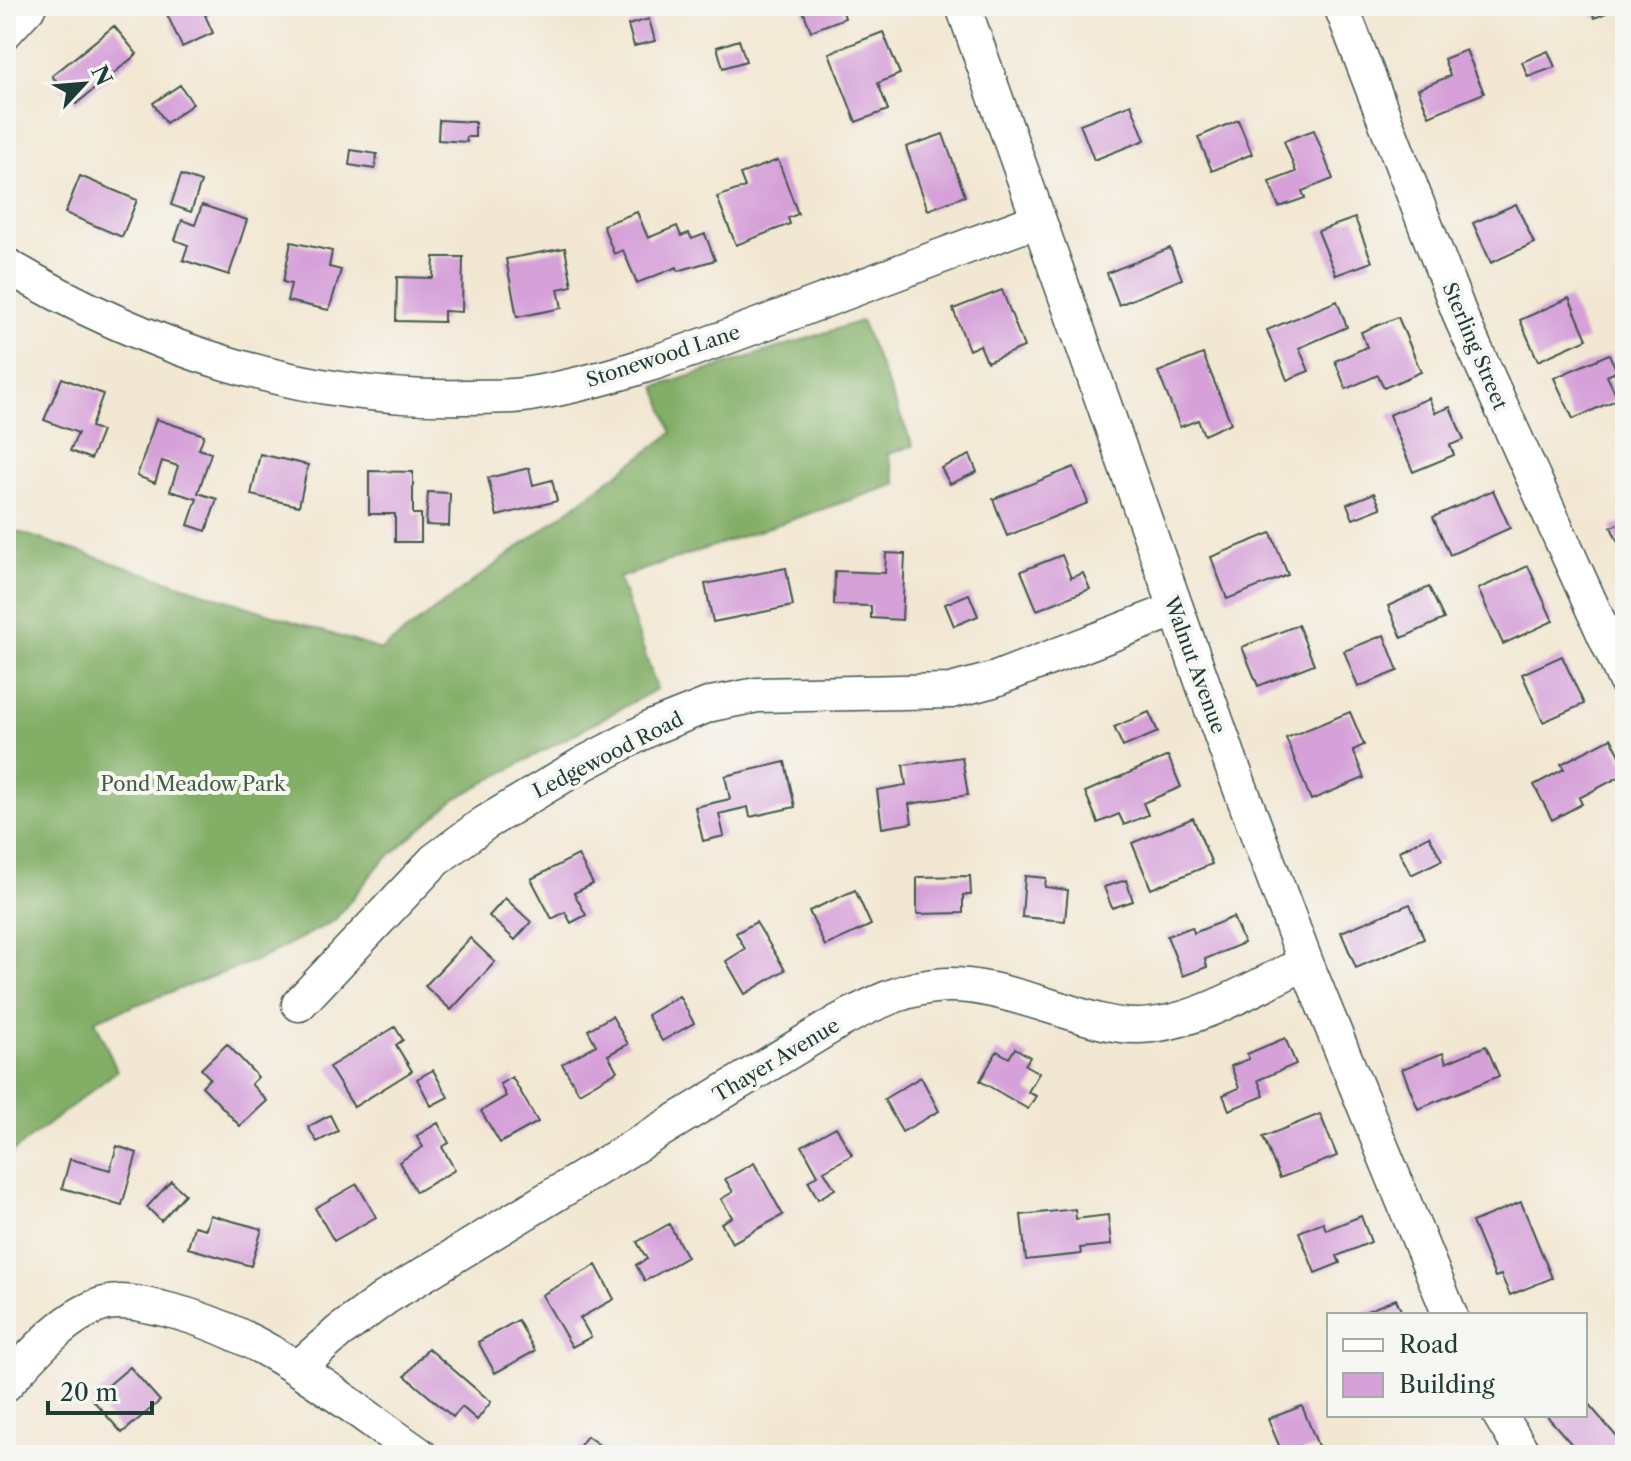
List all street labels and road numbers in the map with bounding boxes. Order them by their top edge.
street label: Sterling Street [1437,279,1513,413]
street label: Stonewood Lane [583,320,743,392]
street label: Walnut Avenue [1159,592,1231,737]
street label: Ledgewood Road [529,707,687,803]
street label: Thayer Avenue [709,1013,843,1107]

